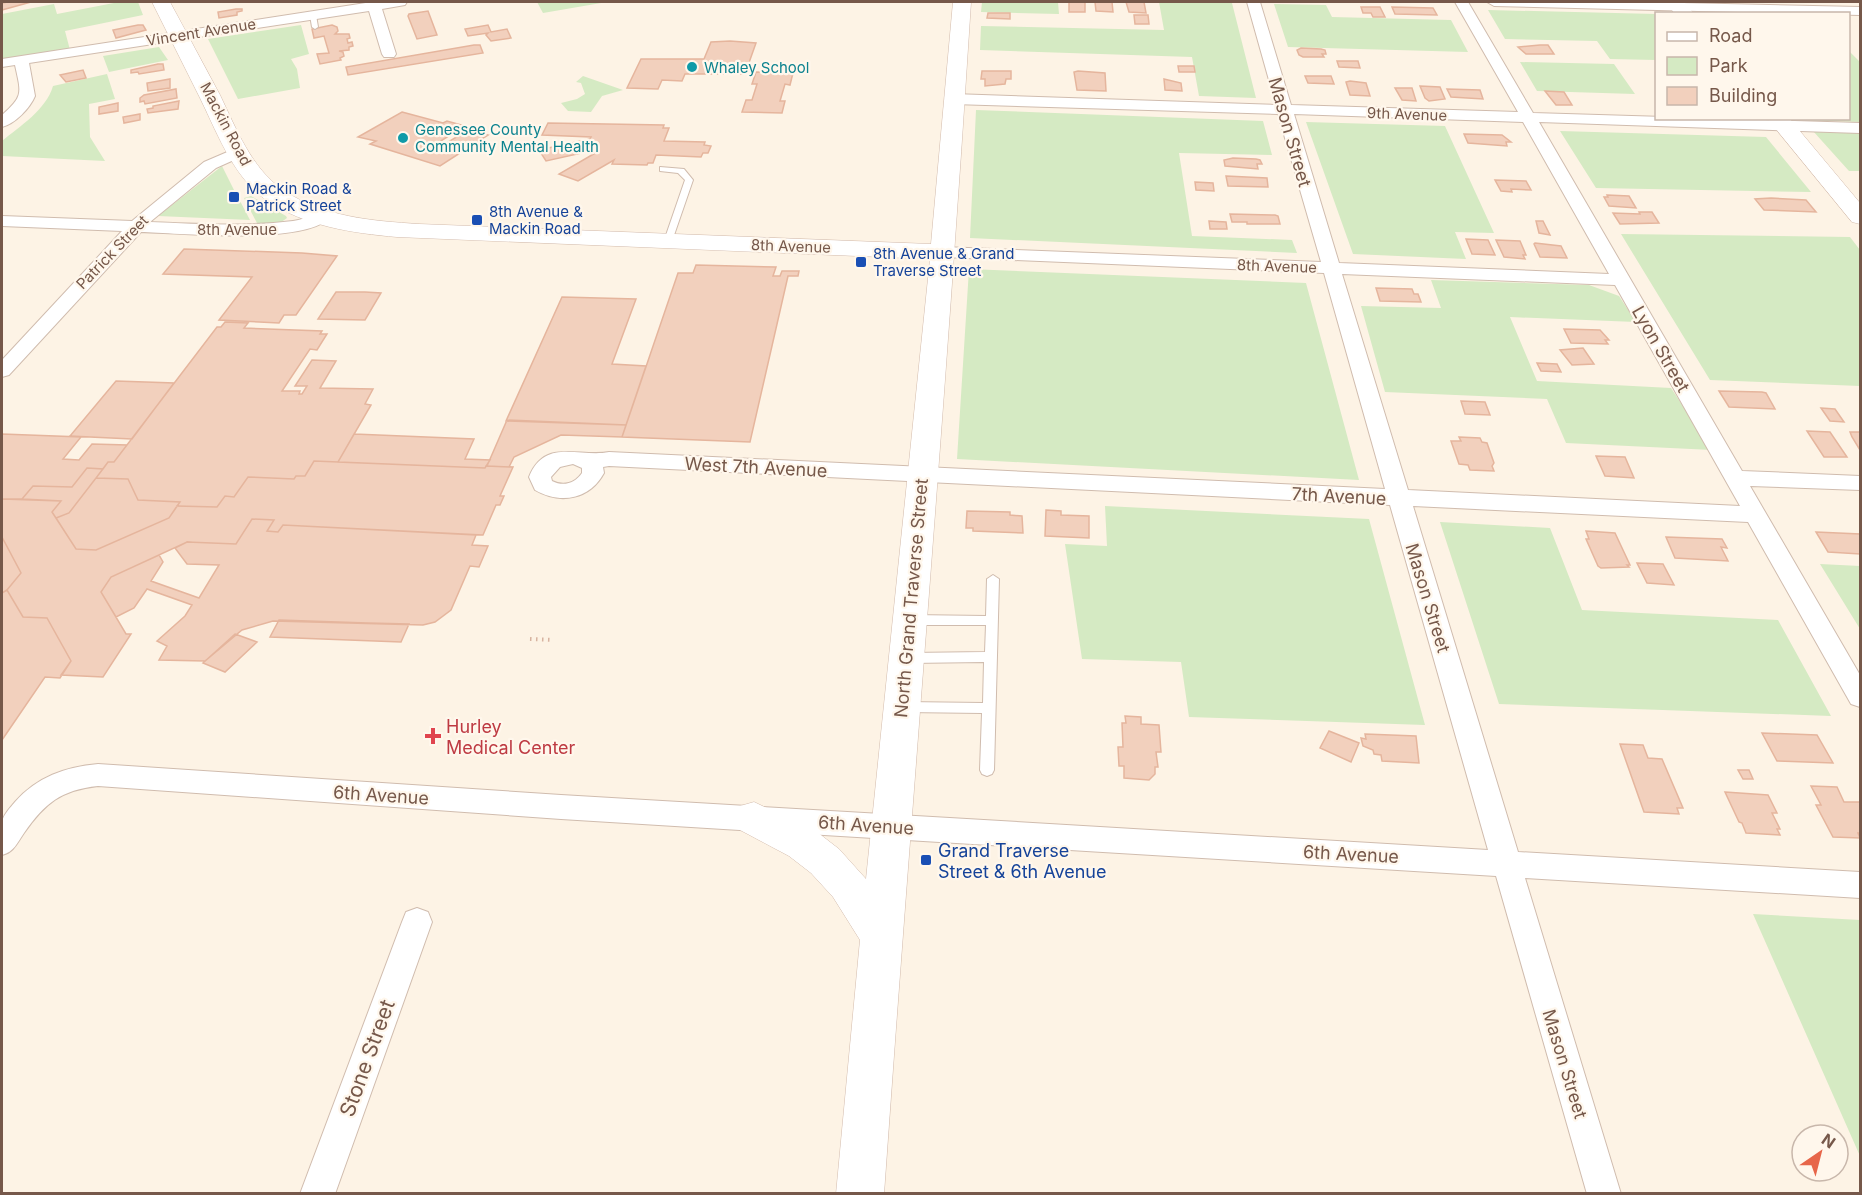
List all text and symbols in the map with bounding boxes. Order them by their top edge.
legend [1655,12,1850,120]
street label: Vincent Avenue [145,14,257,50]
text: Road [1709,25,1752,46]
text: Park [1709,55,1748,76]
place label: Whaley School [704,58,810,77]
marker: Whaley School [685,60,699,74]
street label: Mason Street [1264,75,1316,189]
street label: Mackin Road [196,79,256,169]
text: Building [1709,85,1777,106]
street label: 9th Avenue [1367,103,1447,125]
place label: Genessee County Community Mental Health [415,120,599,156]
marker: Genessee County Community Mental Health [396,131,410,145]
place label: Mackin Road & Patrick Street [246,179,352,215]
marker: Mackin Road & Patrick Street [227,190,241,204]
place label: 8th Avenue & Mackin Road [489,202,583,238]
street label: Patrick Street [72,211,152,293]
marker: 8th Avenue & Mackin Road [470,213,484,227]
street label: 8th Avenue [197,220,277,239]
street label: 8th Avenue [751,235,831,257]
place label: 8th Avenue & Grand Traverse Street [873,244,1014,280]
marker: 8th Avenue & Grand Traverse Street [854,255,868,269]
street label: 8th Avenue [1237,255,1317,277]
street label: Lyon Street [1628,302,1694,396]
street label: West 7th Avenue [684,453,828,481]
street label: North Grand Traverse Street [890,477,932,719]
street label: 7th Avenue [1291,483,1387,509]
street label: Mason Street [1401,541,1455,655]
place label: Hurley Medical Center [446,716,576,758]
marker: Hurley Medical Center [424,727,442,745]
street label: 6th Avenue [332,781,430,809]
street label: 6th Avenue [817,811,915,839]
place label: Grand Traverse Street & 6th Avenue [938,840,1107,882]
street label: 6th Avenue [1303,841,1399,867]
marker: Grand Traverse Street & 6th Avenue [919,853,933,867]
street label: Stone Street [334,996,400,1120]
street label: Mason Street [1538,1007,1592,1121]
north arrow [1790,1123,1850,1183]
text: N [1818,1129,1839,1152]

